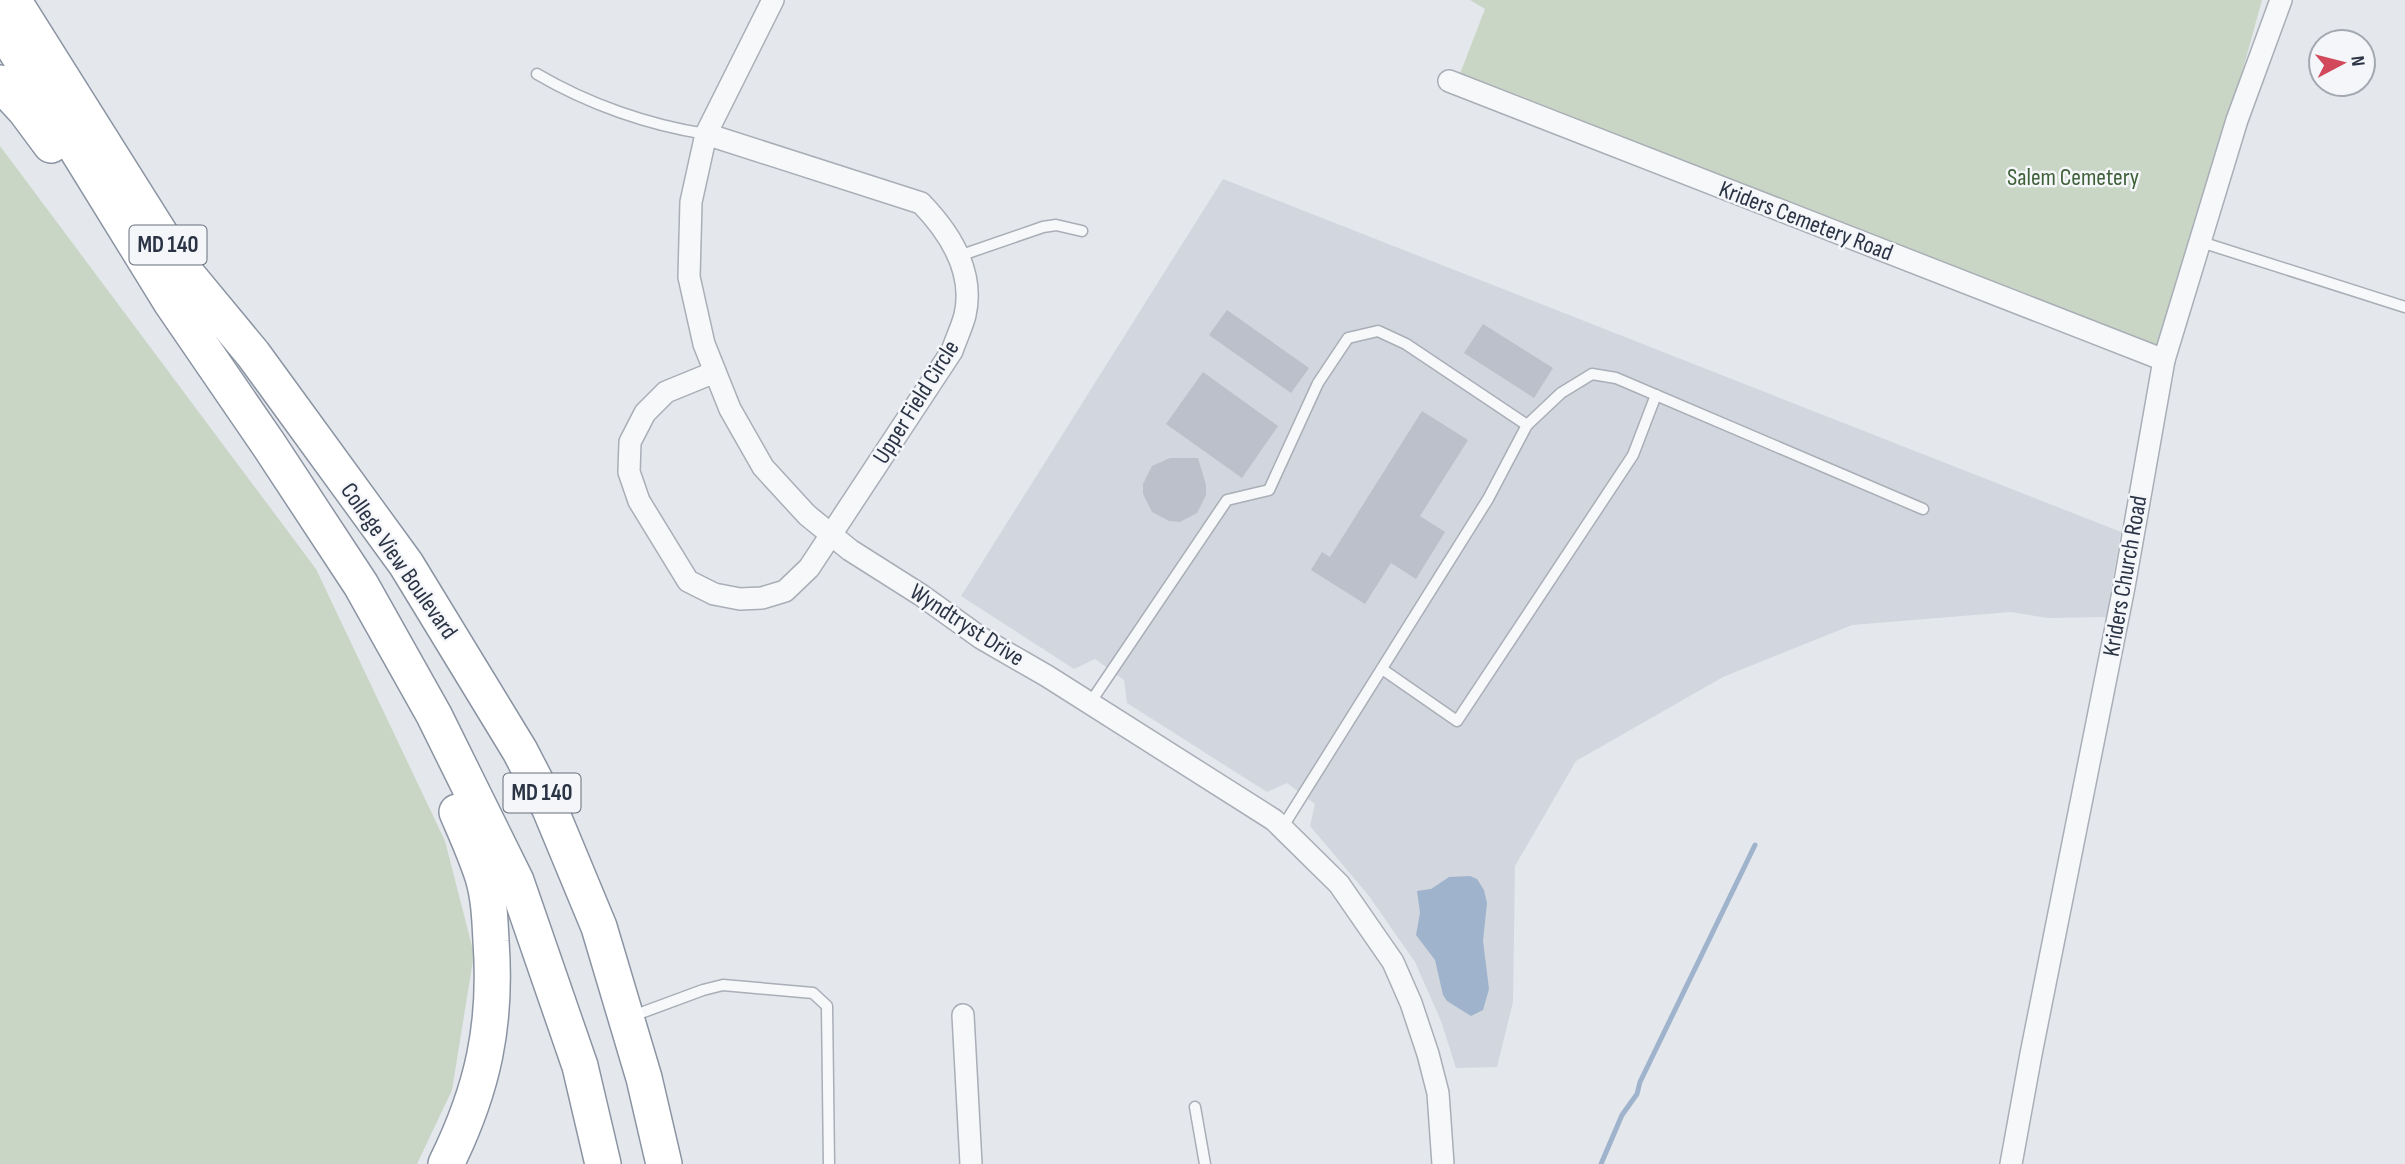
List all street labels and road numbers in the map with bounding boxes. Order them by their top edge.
street label: Kriders Cemetery Road [1715,175,1897,267]
road number: MD 140 [130,226,206,264]
street label: Upper Field Circle [867,335,965,469]
street label: College View Boulevard [334,477,464,645]
street label: Kriders Church Road [2097,493,2153,659]
street label: Wyndtryst Drive [904,577,1030,673]
road number: MD 140 [504,774,580,813]

